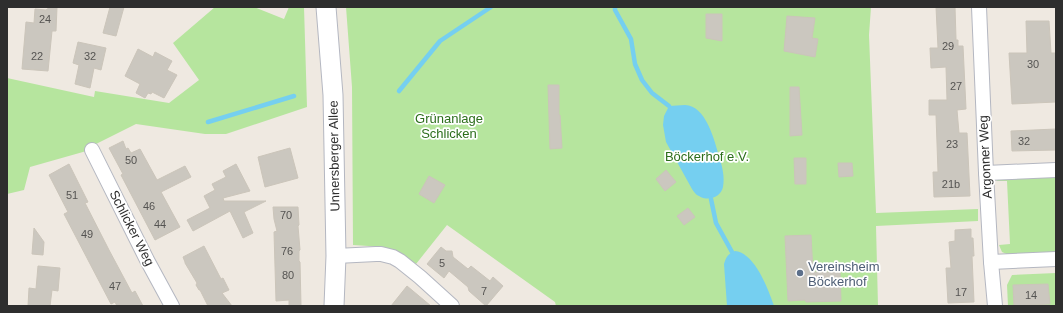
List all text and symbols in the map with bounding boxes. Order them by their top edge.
house number: 24 [39,13,51,25]
house number: 29 [942,40,954,52]
house number: 22 [31,50,43,62]
house number: 32 [84,50,96,62]
house number: 30 [1027,58,1039,70]
house number: 27 [950,80,962,92]
street label: Unnersberger Allee [326,100,342,212]
park label: Grünanlage Schlicken [415,111,483,141]
street label: Argonner Weg [975,115,995,199]
house number: 32 [1018,135,1030,147]
house number: 23 [946,138,958,150]
park label: Böckerhof e.V. [665,149,749,164]
house number: 50 [125,154,137,166]
house number: 21b [942,178,960,190]
street label: Schlicker Weg [107,188,157,268]
house number: 51 [66,189,78,201]
house number: 46 [143,200,155,212]
house number: 70 [280,209,292,221]
house number: 44 [154,218,166,230]
house number: 49 [81,228,93,240]
house number: 76 [281,245,293,257]
house number: 5 [439,257,445,269]
place label: Vereinsheim Böckerhof [808,259,880,289]
marker: Vereinsheim Böckerhof [795,268,805,278]
house number: 80 [282,269,294,281]
house number: 47 [109,280,121,292]
house number: 7 [481,285,487,297]
house number: 17 [955,286,967,298]
house number: 14 [1025,289,1037,301]

